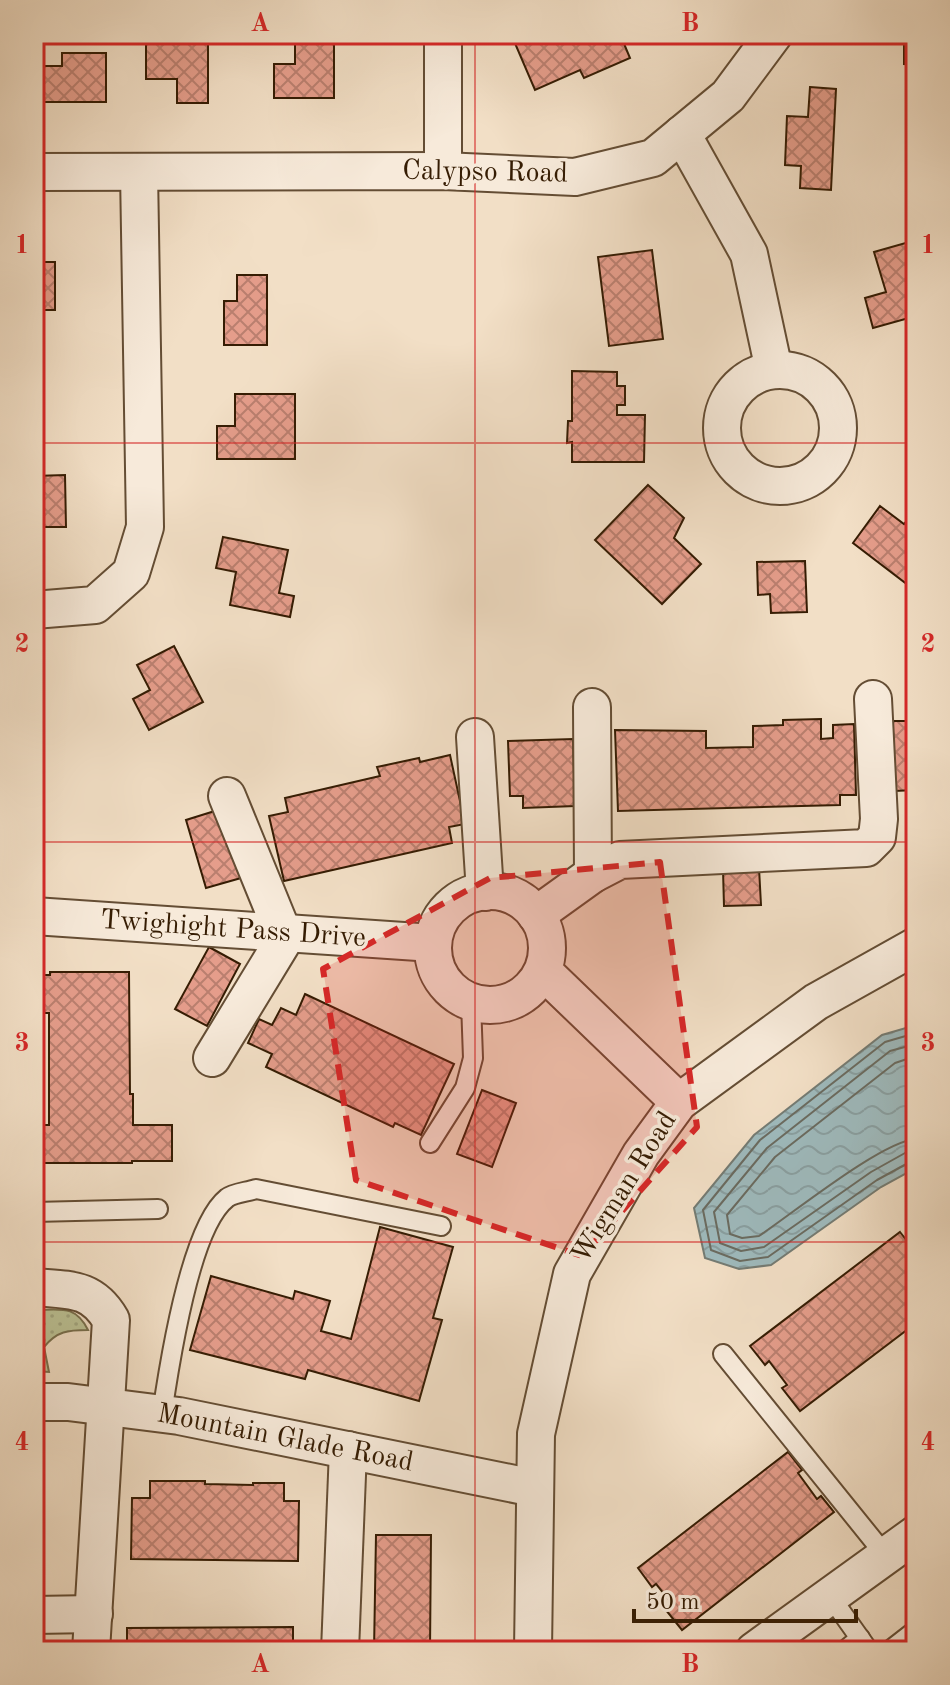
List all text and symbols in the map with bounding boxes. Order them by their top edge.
text: A [250,11,270,37]
text: B [681,11,699,37]
street label: Calypso Road [402,158,568,188]
text: 1 [14,233,30,259]
text: 1 [920,233,936,259]
text: 2 [14,632,30,658]
text: 2 [920,632,936,658]
street label: Twighight Pass Drive [99,907,367,953]
text: 3 [14,1031,30,1057]
text: 3 [920,1031,936,1057]
street label: Wigman Road [567,1107,683,1269]
street label: Mountain Glade Road [154,1400,416,1478]
text: 4 [14,1430,30,1456]
text: 4 [920,1430,936,1456]
scale bar [634,1573,856,1623]
text: 50 m [646,1591,700,1615]
text: A [250,1652,270,1678]
text: B [681,1652,699,1678]

